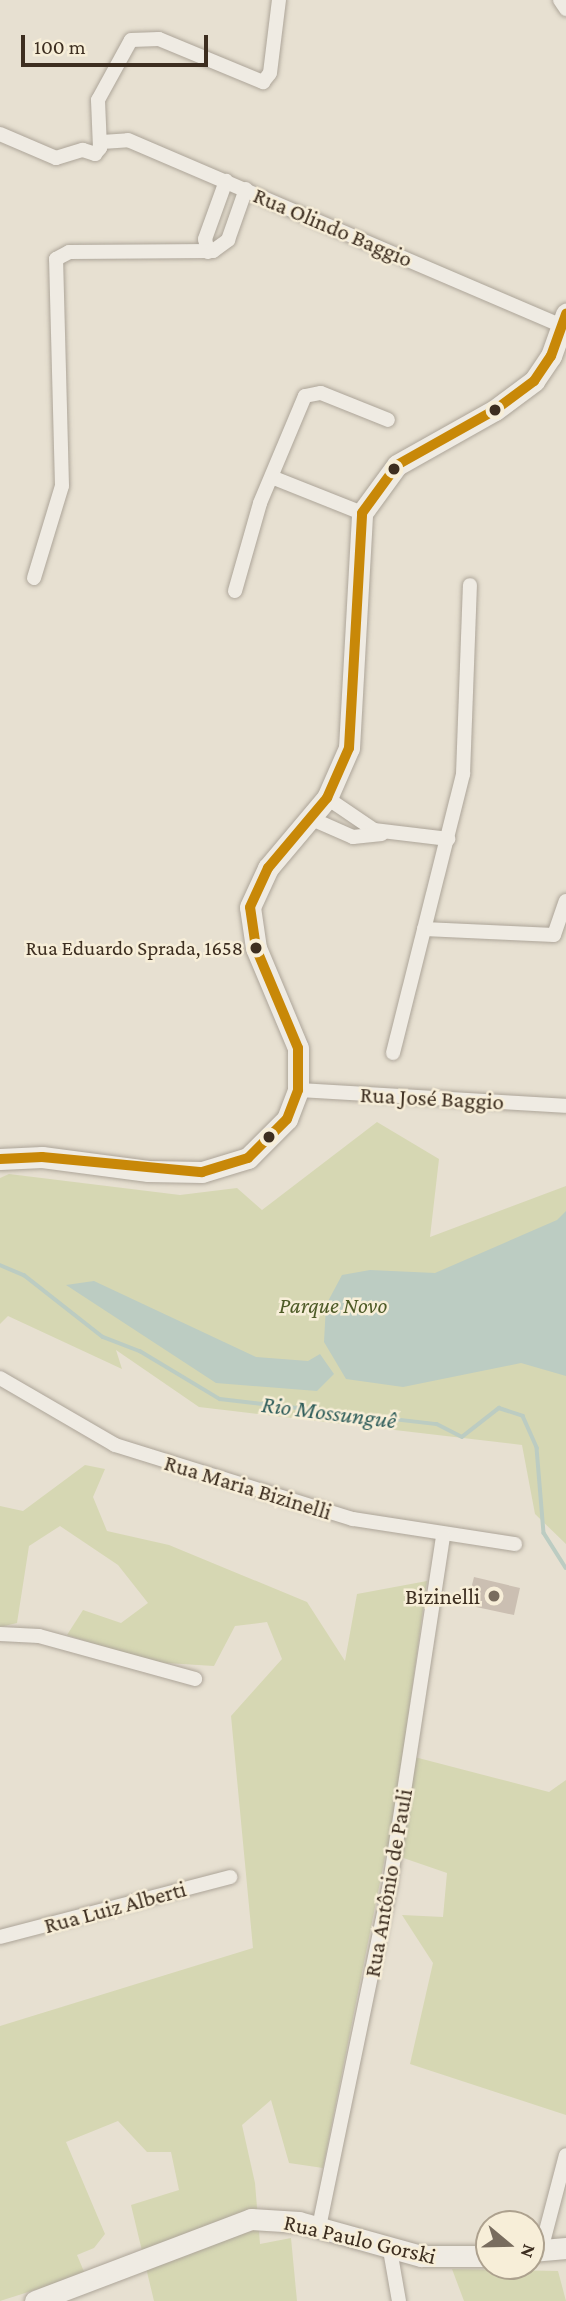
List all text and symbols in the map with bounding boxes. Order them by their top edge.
scale bar [24,21,212,65]
text: 100 m [34,35,86,59]
street label: Rua Olindo Baggio [249,181,417,273]
unlabelled marker [488,403,502,417]
unlabelled marker [387,462,401,476]
place label: Rua Eduardo Sprada, 1658 [25,935,243,961]
marker: Rua Eduardo Sprada, 1658 [249,941,263,955]
street label: Rua José Baggio [359,1080,505,1116]
unlabelled marker [262,1130,276,1144]
park label: Parque Novo [279,1291,387,1319]
water label: Rio Mossunguê [260,1389,398,1435]
street label: Rua Maria Bizinelli [161,1448,335,1526]
place label: Bizinelli [405,1582,480,1610]
marker: Bizinelli [486,1588,502,1604]
street label: Rua Antônio de Pauli [358,1787,418,1979]
street label: Rua Luiz Alberti [41,1875,189,1939]
street label: Rua Paulo Gorski [281,2208,439,2270]
north arrow [475,2210,545,2280]
text: N [516,2242,540,2261]

